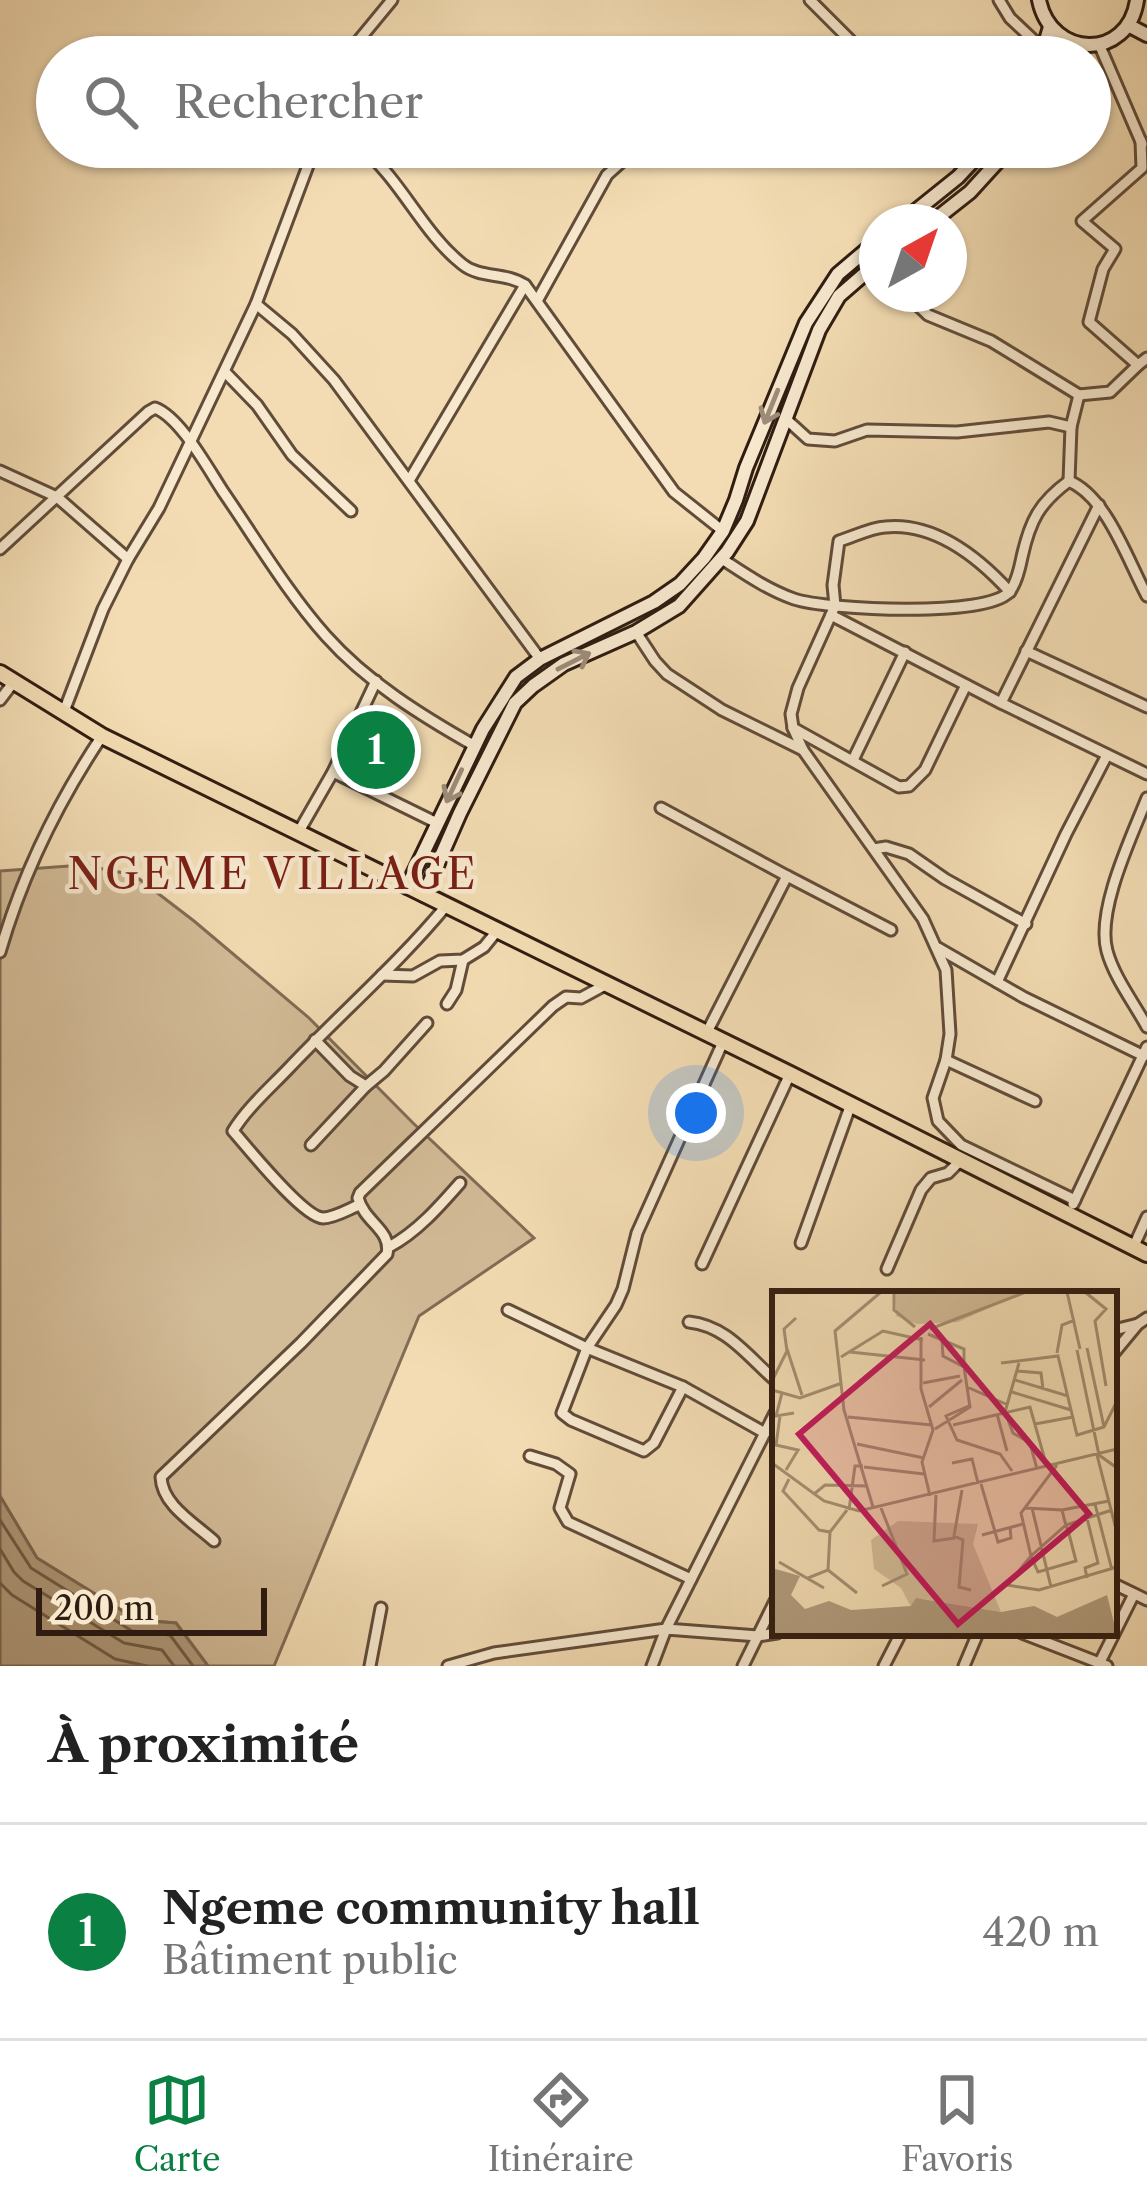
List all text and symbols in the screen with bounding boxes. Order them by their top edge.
search box [36,36,1111,168]
icon: search [78,69,144,135]
text: Rechercher [174,74,423,130]
north arrow [859,204,967,312]
one-way arrow [759,388,780,425]
one-way arrow [556,649,591,672]
pin: 1 [337,705,415,795]
one-way arrow [442,767,464,803]
district label: NGEME VILLAGE [68,848,478,900]
your location [666,1083,726,1143]
inset map [772,1291,1117,1636]
scale bar [36,1582,267,1635]
text: 200 m [54,1588,154,1629]
text: À proximité [48,1713,359,1775]
text: Ngeme community hall [162,1880,700,1936]
text: 1 [78,1908,96,1956]
text: 420 m [983,1908,1099,1956]
text: Bâtiment public [162,1936,458,1984]
tab: Carte [134,2067,221,2180]
tab: Itinéraire [488,2067,634,2180]
tab: Favoris [901,2067,1013,2180]

